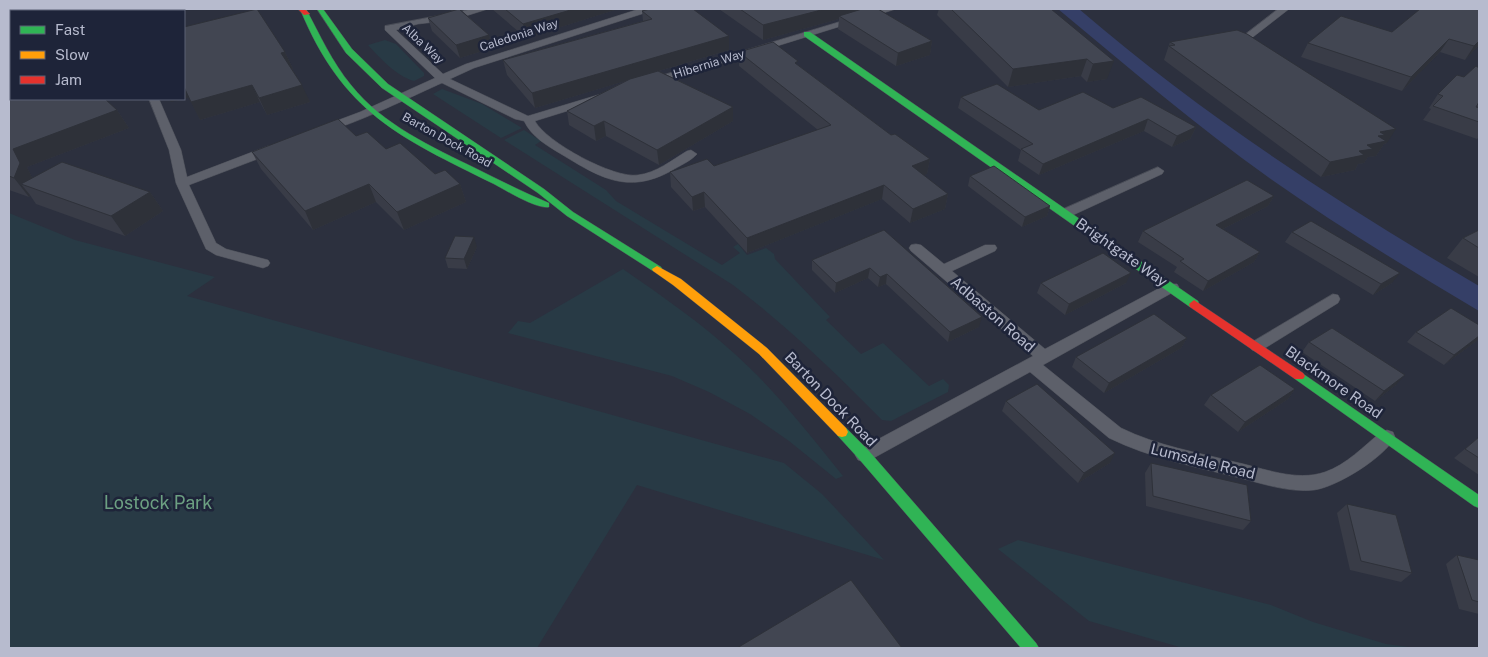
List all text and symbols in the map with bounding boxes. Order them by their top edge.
legend [10,10,185,100]
street label: Caledonia Way [478,16,561,54]
text: Fast [55,21,85,38]
street label: Alba Way [399,21,447,67]
text: Slow [55,46,90,63]
street label: Hibernia Way [672,46,747,81]
text: Jam [55,71,82,88]
street label: Barton Dock Road [400,110,494,170]
street label: Brightgate Way [1073,214,1171,290]
street label: Adbaston Road [947,273,1039,355]
street label: Blackmore Road [1282,342,1386,422]
street label: Barton Dock Road [781,348,881,450]
street label: Lumsdale Road [1149,440,1257,482]
park label: Lostock Park [104,492,212,513]

